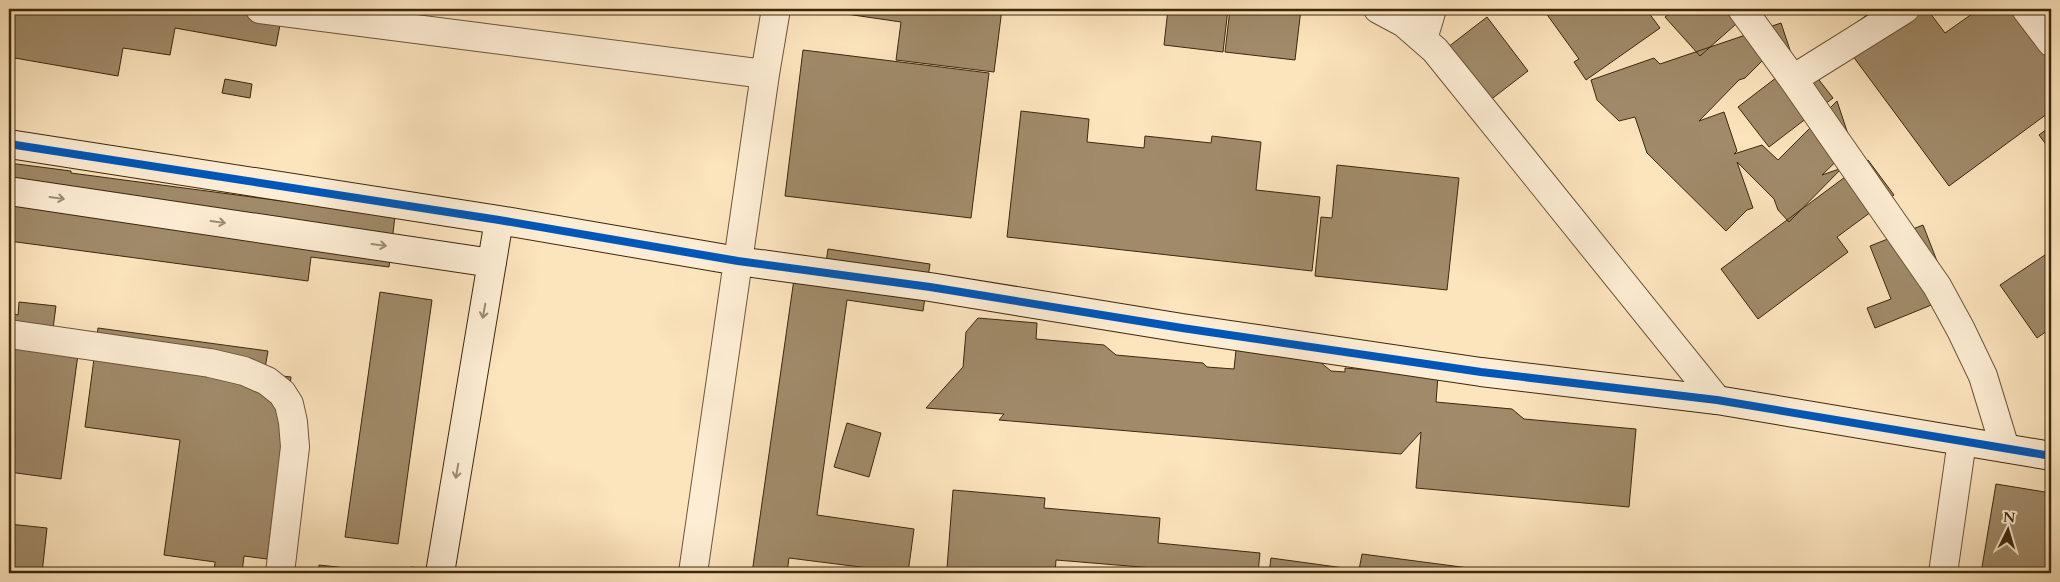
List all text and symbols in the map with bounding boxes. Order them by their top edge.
one-way arrow [49,194,65,204]
one-way arrow [209,217,225,227]
one-way arrow [370,240,386,250]
one-way arrow [479,302,489,318]
one-way arrow [452,463,462,479]
north arrow [1982,504,2032,554]
text: N [2002,508,2016,528]

